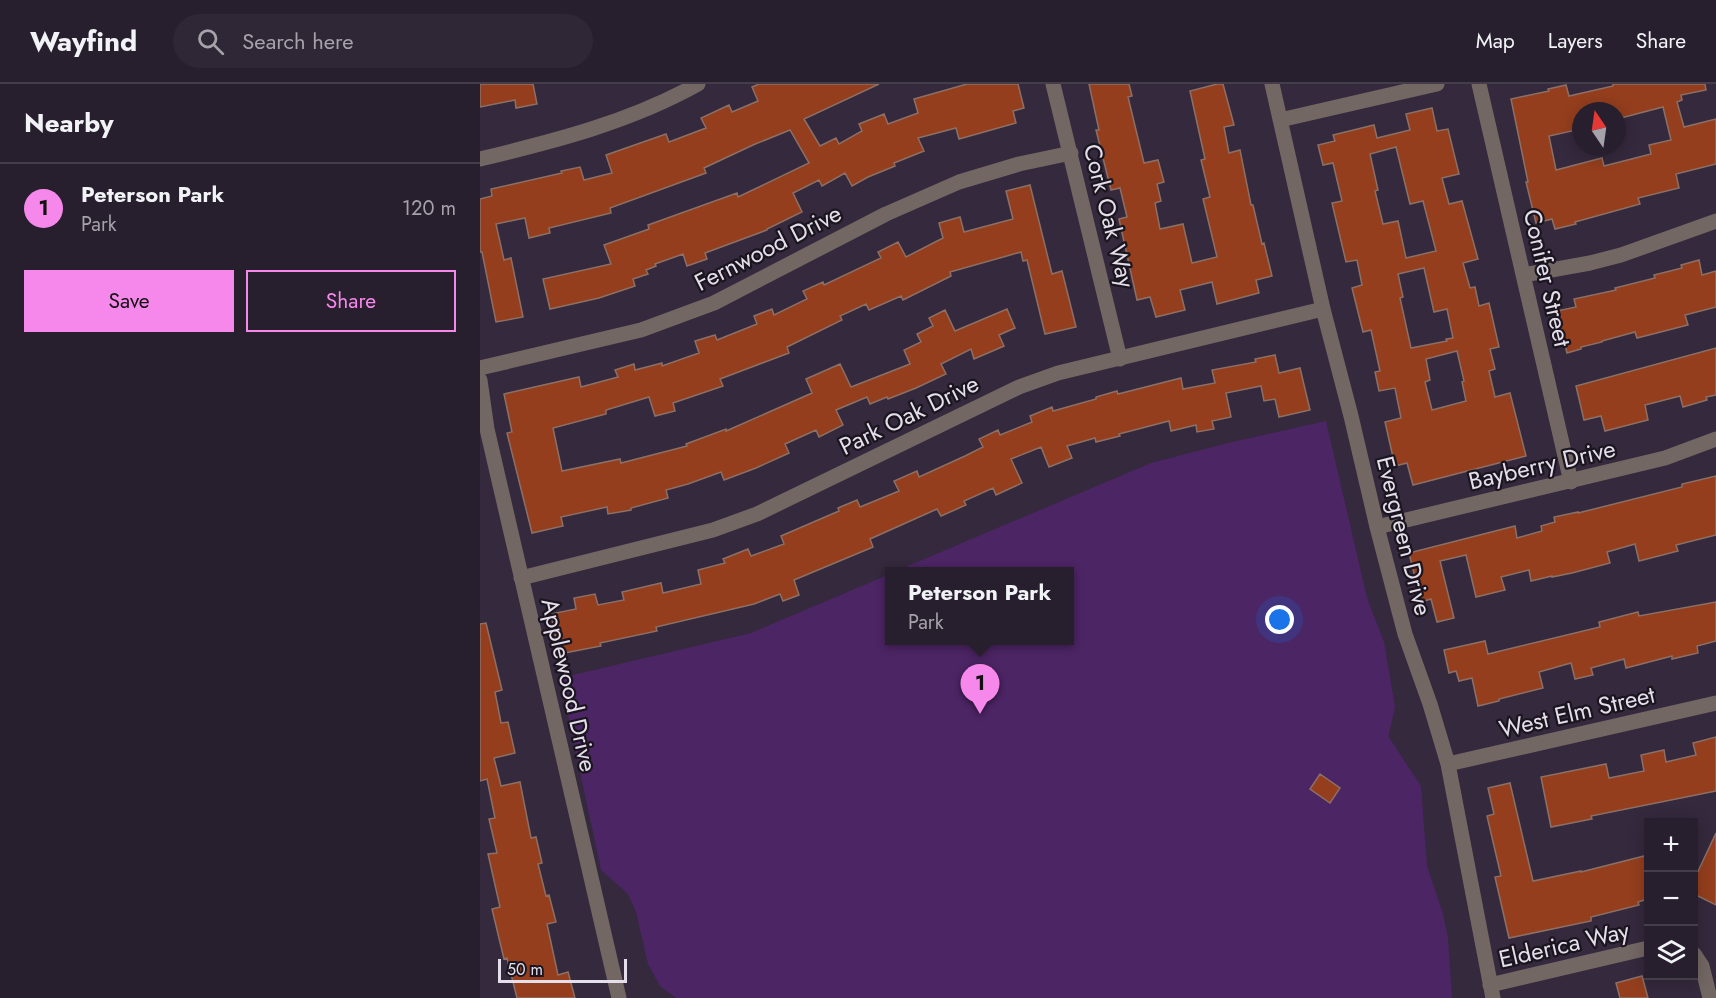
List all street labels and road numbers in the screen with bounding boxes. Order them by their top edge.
street label: Cork Oak Way [1075,140,1144,292]
street label: Fernwood Drive [688,195,847,300]
street label: Conifer Street [1515,206,1580,350]
street label: Park Oak Drive [833,366,985,464]
street label: Bayberry Drive [1465,431,1619,498]
street label: Evergreen Drive [1368,453,1441,619]
street label: Applewood Drive [533,595,606,775]
street label: West Elm Street [1496,677,1658,746]
street label: Elderica Way [1495,912,1633,977]

